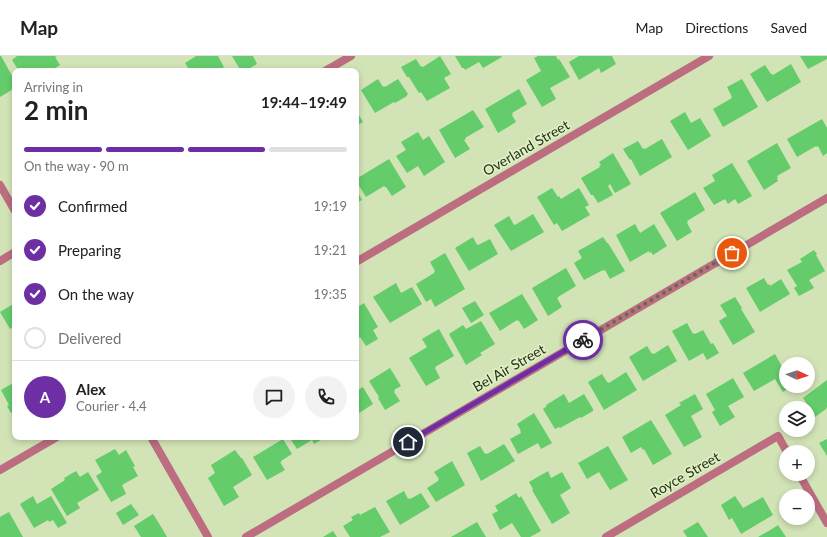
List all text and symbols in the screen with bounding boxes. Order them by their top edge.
text: Map [20,16,58,39]
text: Map [636,19,663,36]
text: Directions [685,19,748,36]
text: Saved [770,19,807,36]
text: Arriving in [24,79,83,95]
text: 19:44–19:49 [261,93,347,111]
text: 2 min [24,94,88,126]
street label: Overland Street [479,116,572,179]
text: On the way · 90 m [24,158,129,174]
icon: check [24,195,46,217]
text: Confirmed [58,197,127,215]
text: 19:19 [314,198,347,214]
pin [715,236,749,270]
icon: check [24,239,46,261]
text: Preparing [58,241,121,259]
text: 19:21 [314,242,347,258]
icon: bag [721,242,743,264]
icon: check [24,283,46,305]
text: On the way [58,285,134,303]
text: 19:35 [314,286,347,302]
courier [563,320,603,360]
text: Delivered [58,329,121,347]
icon: bike [572,329,594,351]
street label: Bel Air Street [470,340,548,395]
north arrow [779,357,815,393]
map controls [779,357,815,525]
button: chat [253,376,295,418]
button: phone [305,376,347,418]
text: Alex [76,380,106,398]
text: A [40,388,50,406]
text: Courier · 4.4 [76,398,147,414]
button: layers [779,401,815,437]
pin [391,425,425,459]
icon: home [397,431,419,453]
button: + [779,445,815,481]
street label: Royce Street [647,448,723,501]
button: − [779,489,815,525]

